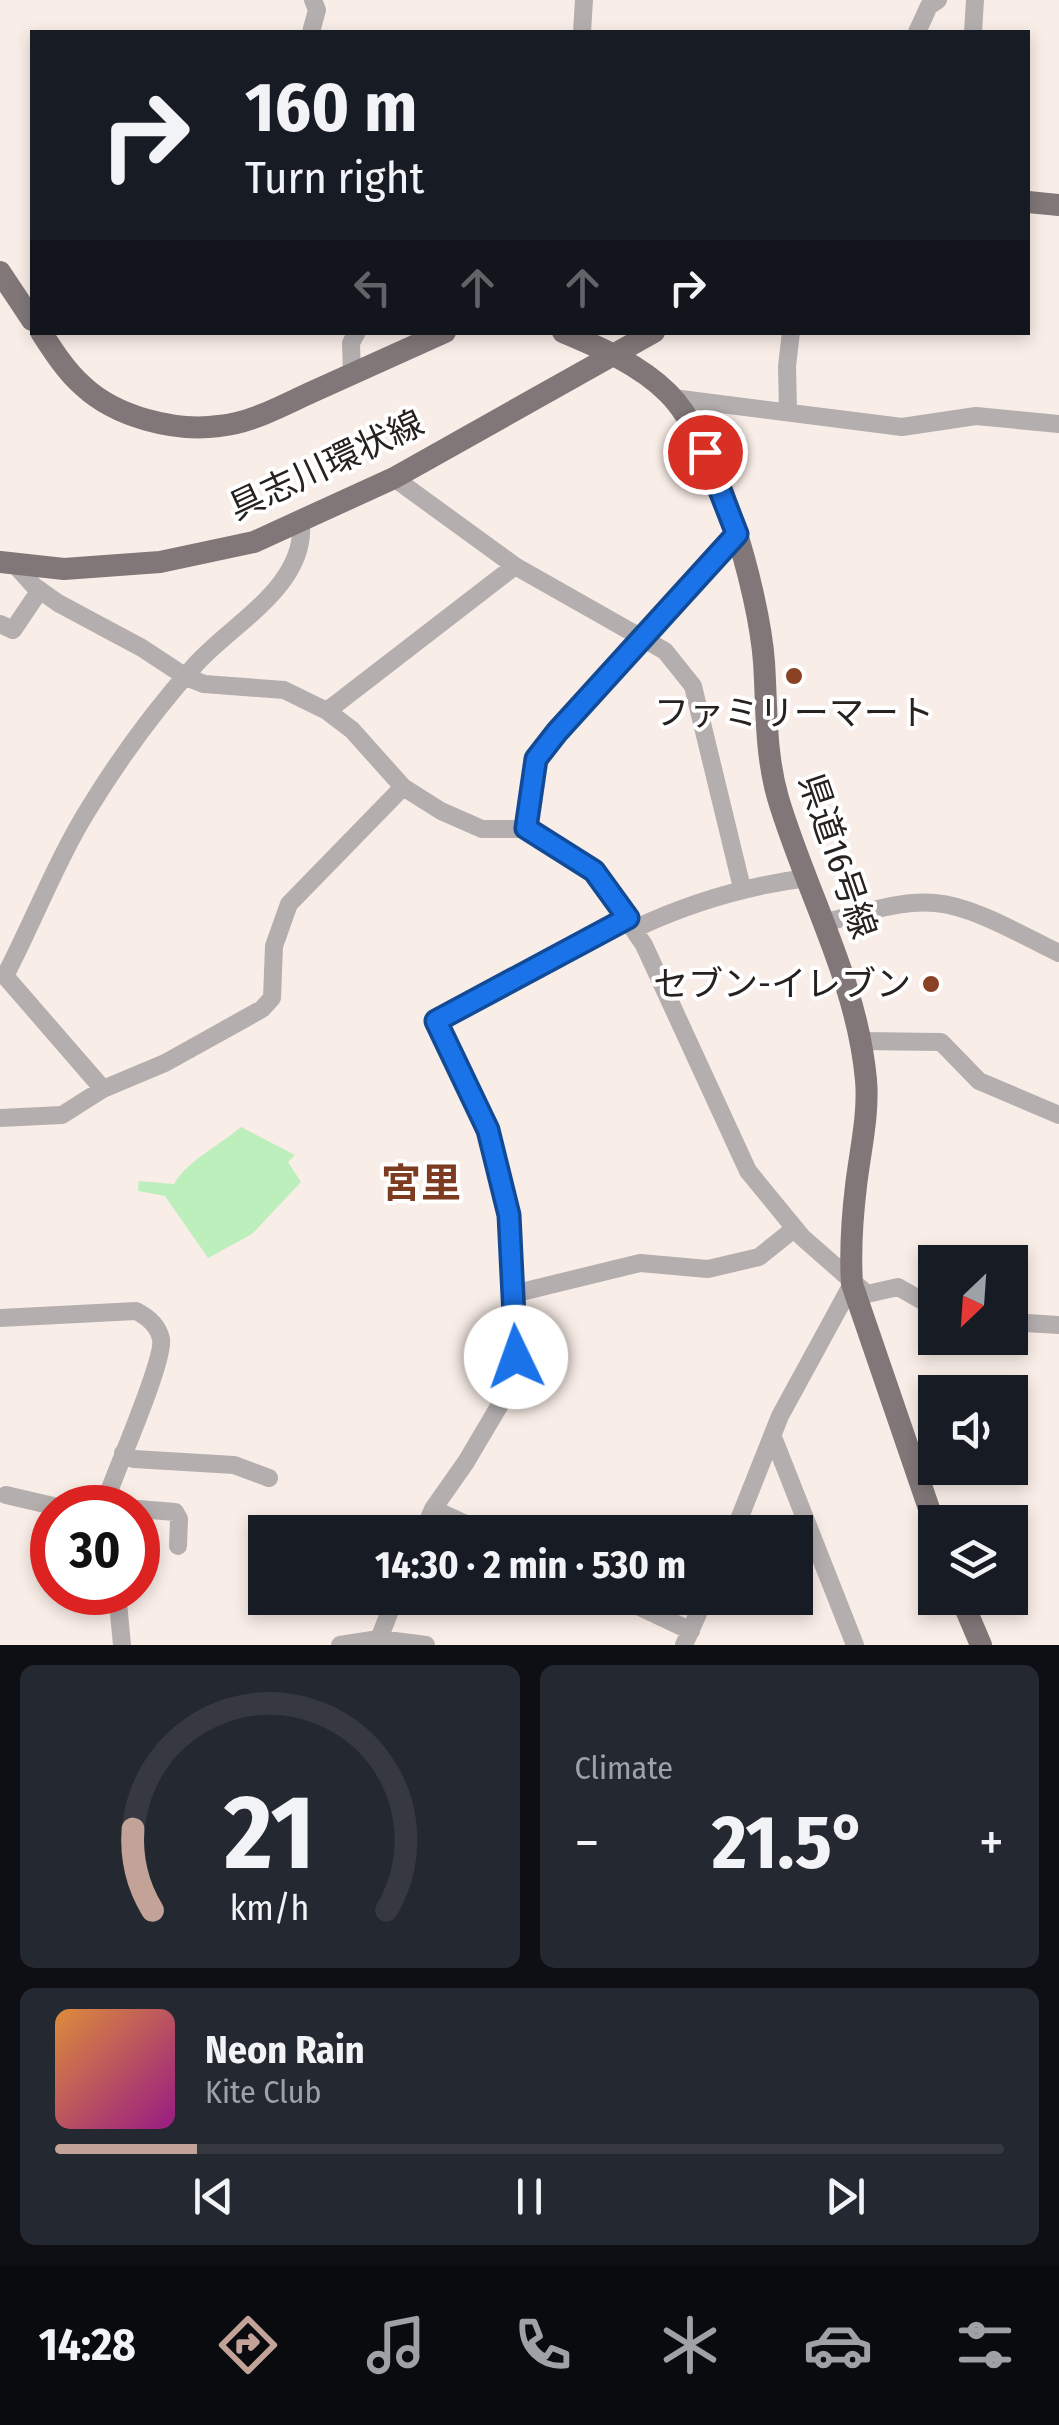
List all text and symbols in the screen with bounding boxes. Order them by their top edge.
text: 160 m [245,66,417,150]
icon: right [80,70,210,200]
text: Turn right [245,151,424,205]
icon: left [345,260,400,315]
icon: ahead [450,260,505,315]
icon: ahead [555,260,610,315]
icon: right [660,260,715,315]
street label: 具志川環状線 [222,402,430,528]
pin [663,410,748,495]
icon: arrive [678,425,733,480]
marker: ファミリーマート [783,665,805,687]
place label: ファミリーマート [654,692,934,734]
street label: 県道16号線 [790,768,886,944]
place label: セブン-イレブン [653,963,911,1005]
marker: セブン-イレブン [920,973,942,995]
district label: 宮里 [381,1160,461,1208]
north arrow [918,1245,1028,1355]
map controls [918,1245,1028,1615]
position arrow [464,1305,568,1409]
button: sound [918,1375,1028,1485]
speed limit sign: 30 [30,1485,160,1615]
button: layers [918,1505,1028,1615]
text: 14:30 · 2 min · 530 m [375,1542,686,1588]
text: Climate [575,1749,673,1787]
text: 21 [224,1771,315,1896]
text: 21.5° [712,1798,866,1888]
text: − [575,1810,599,1876]
text: + [979,1810,1004,1876]
text: km/h [230,1887,310,1929]
text: Neon Rain [205,2027,365,2073]
text: Kite Club [205,2073,321,2111]
icon: previous [186,2169,241,2224]
icon: pause [502,2169,557,2224]
icon: next [818,2169,873,2224]
icon: directions [213,2310,283,2380]
icon: music [361,2310,431,2380]
icon: phone [508,2310,578,2380]
icon: climate [655,2310,725,2380]
icon: car [803,2310,873,2380]
icon: filters [950,2310,1020,2380]
text: 14:28 [39,2318,136,2372]

